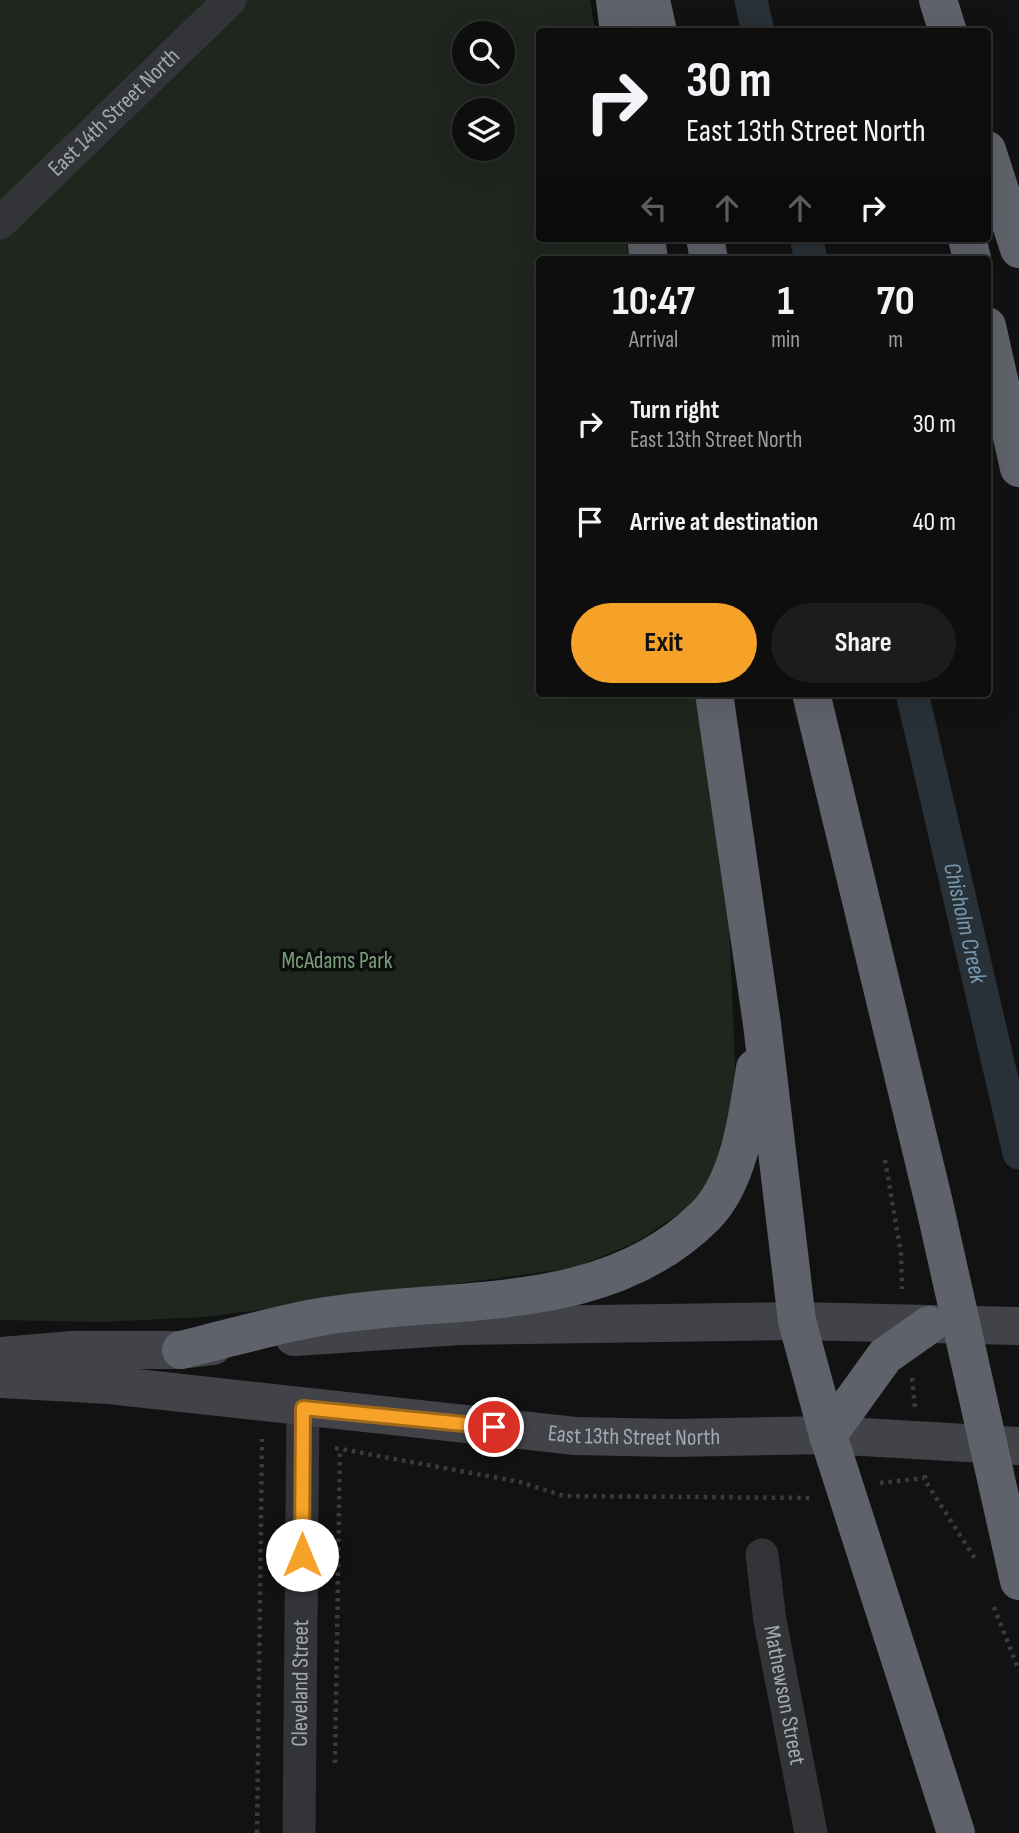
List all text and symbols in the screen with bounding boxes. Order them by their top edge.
map controls [452,21,515,161]
button: search [452,21,515,84]
street label: East 14th Street North [42,42,186,182]
text: 30 m [686,52,771,111]
icon: right [571,56,662,147]
button: layers [452,98,515,161]
text: East 13th Street North [686,112,926,151]
icon: left [635,189,673,227]
icon: ahead [708,189,746,227]
icon: ahead [781,189,819,227]
icon: right [854,189,892,227]
text: 10:47 [612,276,695,327]
text: 1 [777,276,794,327]
text: 70 [876,276,915,327]
text: Arrival [629,326,678,354]
text: min [771,326,800,354]
text: m [888,326,903,354]
text: Turn right [630,395,719,426]
icon: right [571,405,609,443]
text: 30 m [913,409,956,440]
text: East 13th Street North [630,426,802,454]
icon: arrive [571,503,609,541]
text: Arrive at destination [630,507,818,538]
text: 40 m [913,507,956,538]
button: Exit [571,603,757,683]
button: Share [771,603,956,683]
water label: Chisholm Creek [937,860,994,987]
park label: McAdams Park [281,947,393,975]
pin [464,1397,524,1457]
icon: arrive [475,1408,513,1446]
street label: East 13th Street North [546,1419,721,1452]
position arrow [265,1518,339,1592]
street label: Cleveland Street [286,1619,315,1747]
street label: Mathewson Street [757,1623,812,1767]

